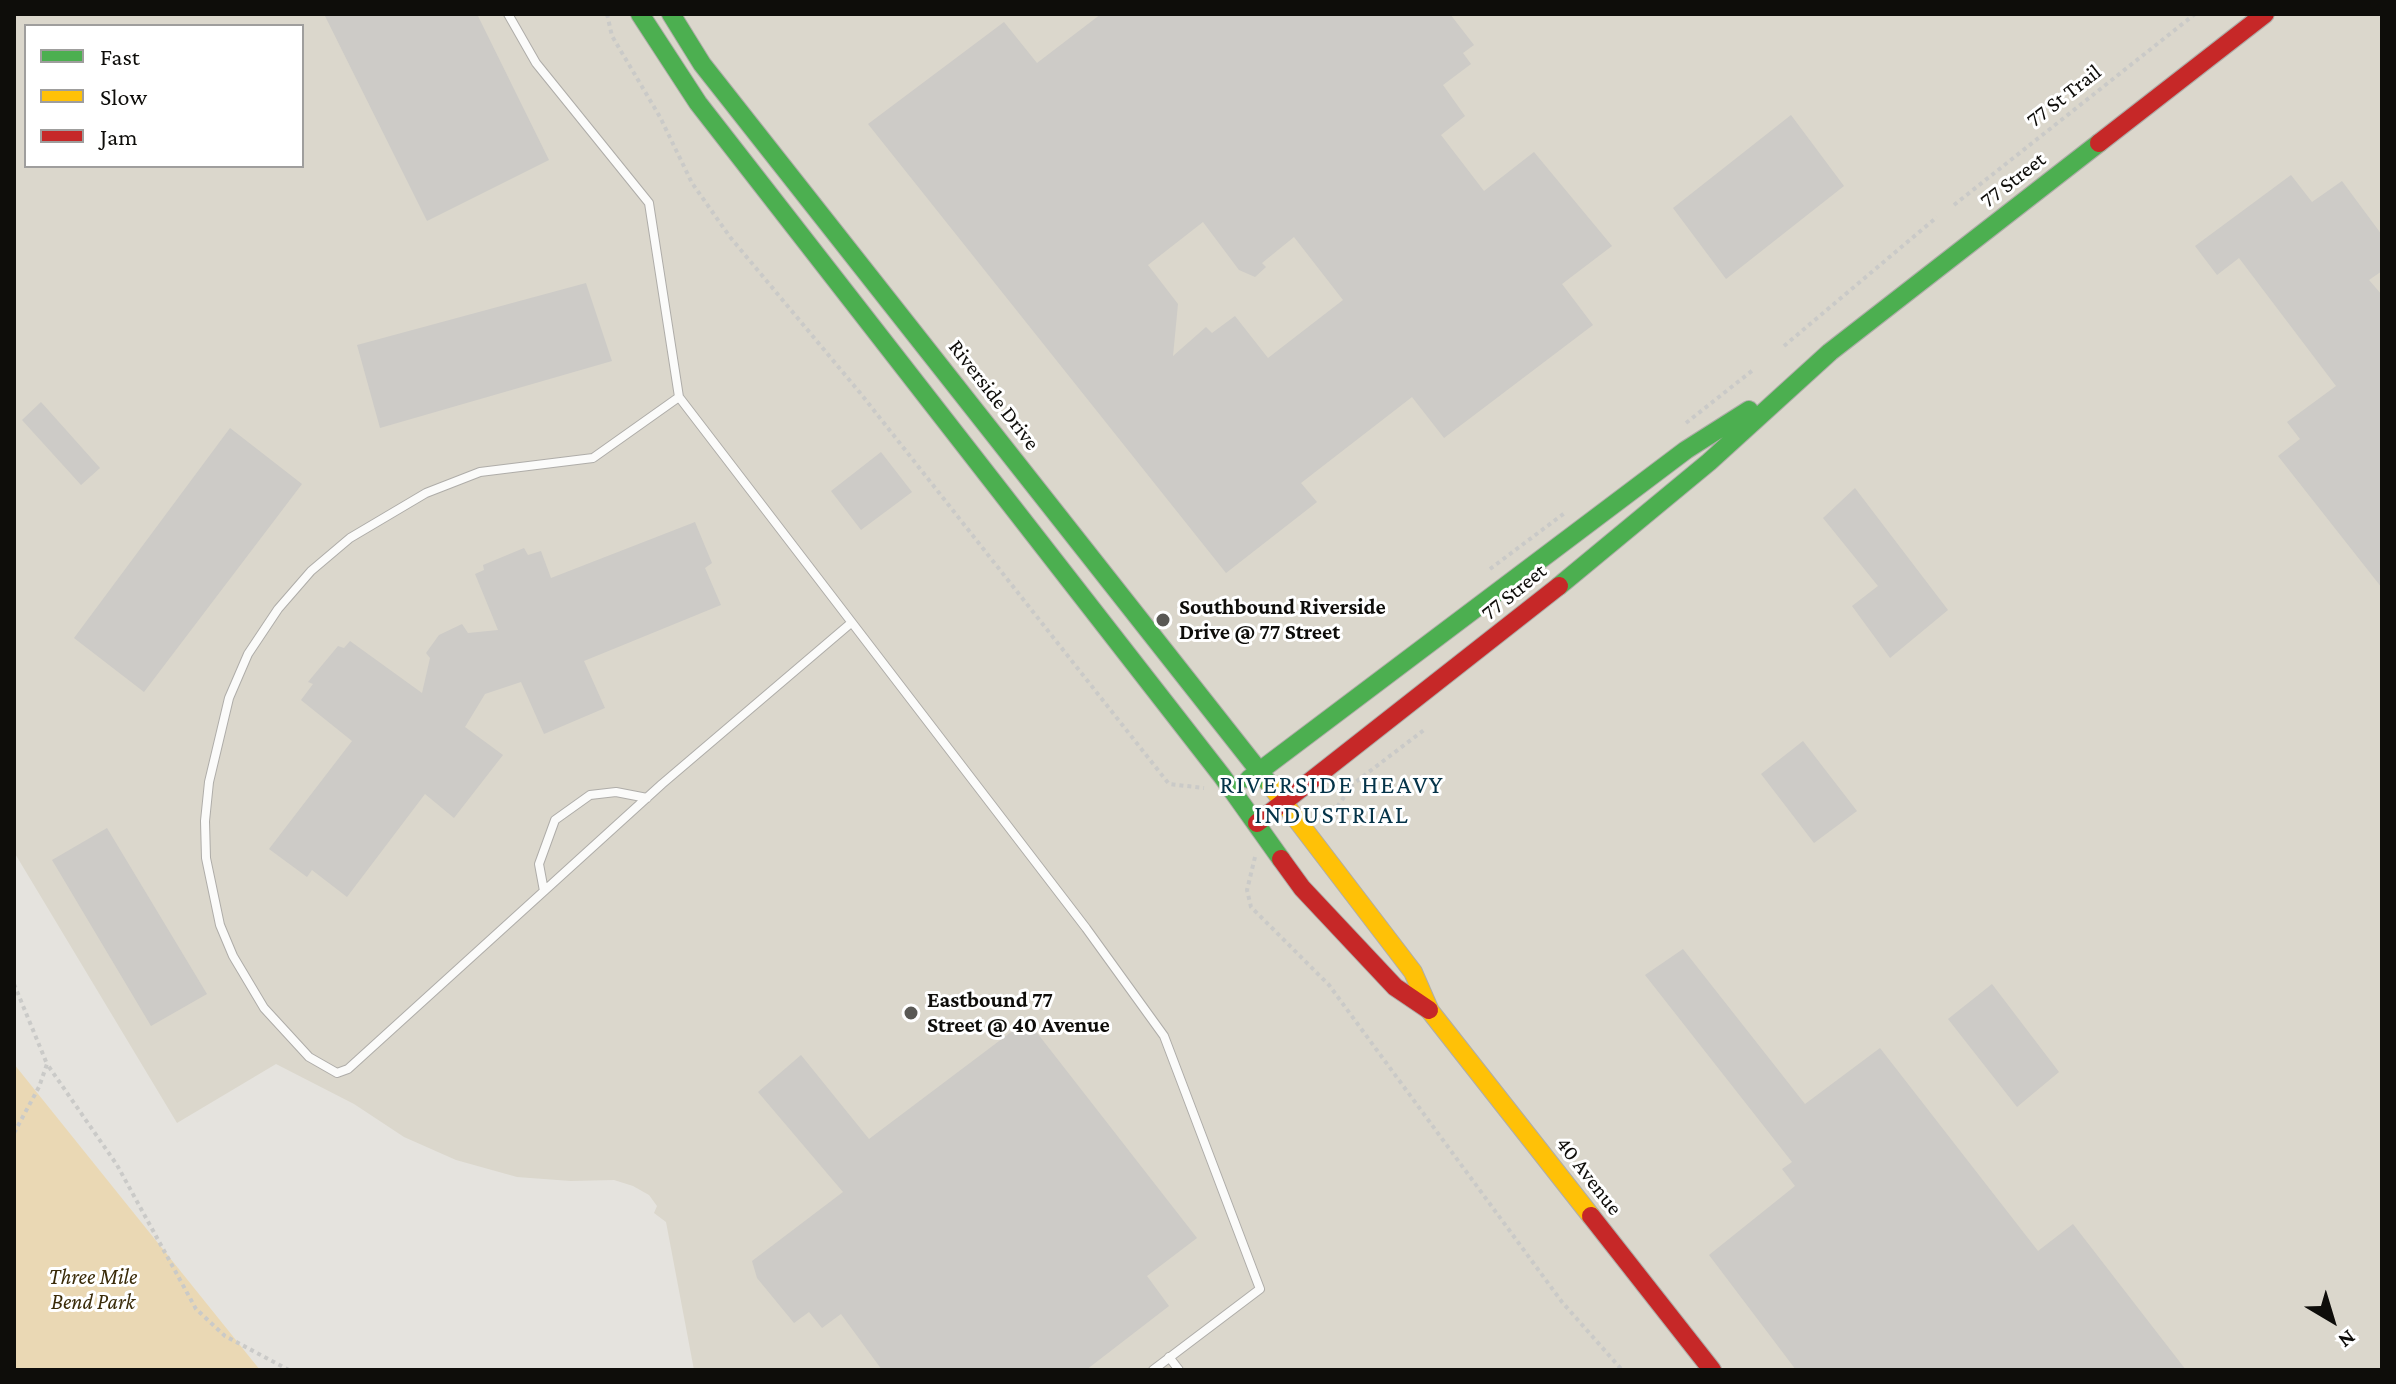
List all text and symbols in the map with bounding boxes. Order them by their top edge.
legend [24,24,304,168]
text: Fast [100,43,140,70]
street label: 77 St Trail [2022,59,2106,133]
text: Slow [100,83,147,110]
text: Jam [100,123,138,150]
street label: 77 Street [1975,146,2051,214]
street label: Riverside Drive [943,335,1045,455]
street label: 77 Street [1476,558,1552,626]
place label: Southbound Riverside Drive @ 77 Street [1179,594,1386,646]
marker: Southbound Riverside Drive @ 77 Street [1154,611,1172,629]
district label: RIVERSIDE HEAVY INDUSTRIAL [1220,769,1444,830]
place label: Eastbound 77 Street @ 40 Avenue [927,987,1110,1038]
marker: Eastbound 77 Street @ 40 Avenue [902,1004,920,1022]
street label: 40 Avenue [1550,1131,1628,1221]
park label: Three Mile Bend Park [49,1264,137,1316]
north arrow [2292,1280,2372,1360]
text: N [2333,1325,2361,1354]

